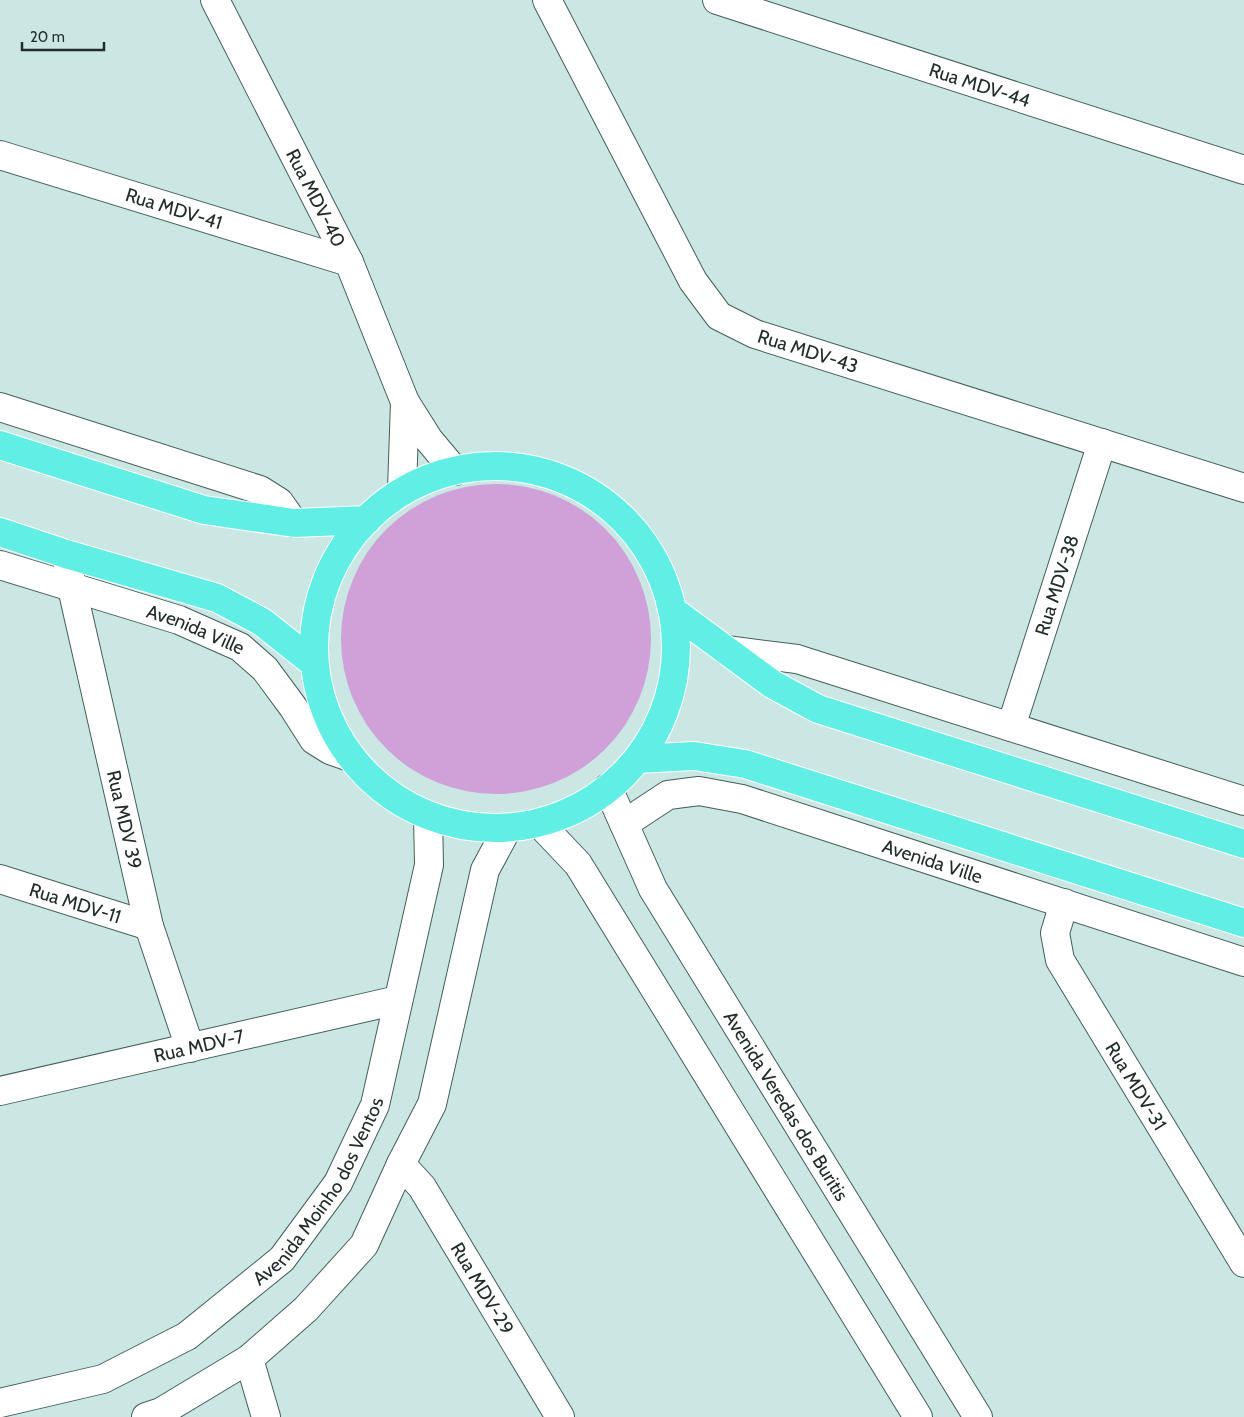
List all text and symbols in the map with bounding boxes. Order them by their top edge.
scale bar [22,20,105,52]
text: 20 m [30,28,65,46]
street label: Rua MDV-44 [926,58,1033,112]
street label: Rua MDV-40 [281,145,351,251]
street label: Rua MDV-41 [123,183,225,234]
street label: Rua MDV-43 [755,324,861,377]
street label: Rua MDV-38 [1030,532,1083,638]
street label: Avenida Ville [144,599,248,659]
street label: Rua MDV 39 [102,768,147,871]
street label: Avenida Ville [880,834,986,888]
street label: Rua MDV-11 [27,878,124,928]
street label: Avenida Veredas dos Buritis [719,1006,854,1205]
street label: Rua MDV-7 [151,1024,247,1067]
street label: Rua MDV-31 [1101,1038,1172,1134]
street label: Avenida Moinho dos Ventos [248,1095,388,1290]
street label: Rua MDV-29 [446,1238,519,1338]

